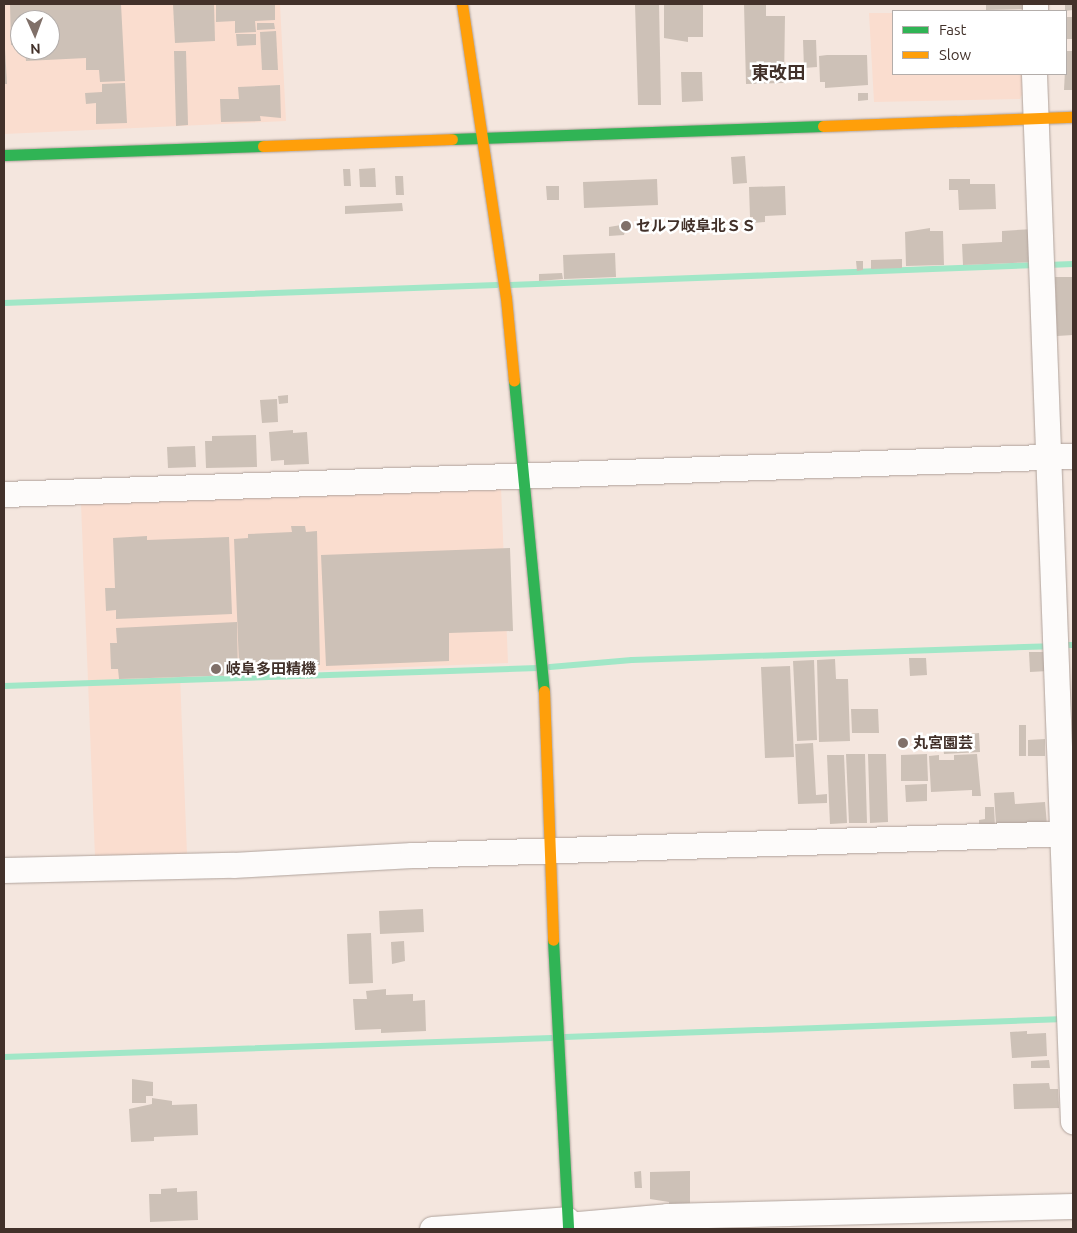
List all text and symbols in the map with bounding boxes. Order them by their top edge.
north arrow [10,10,60,60]
legend [892,10,1067,75]
text: Fast [939,21,966,38]
text: N [30,41,41,57]
text: Slow [939,46,971,63]
district label: 東改田 [751,61,805,83]
place label: セルフ岐阜北ＳＳ [636,217,756,235]
marker: セルフ岐阜北ＳＳ [620,220,632,232]
place label: 岐阜多田精機 [226,660,316,678]
marker: 岐阜多田精機 [210,663,222,675]
place label: 丸宮園芸 [913,734,973,752]
marker: 丸宮園芸 [897,737,909,749]

